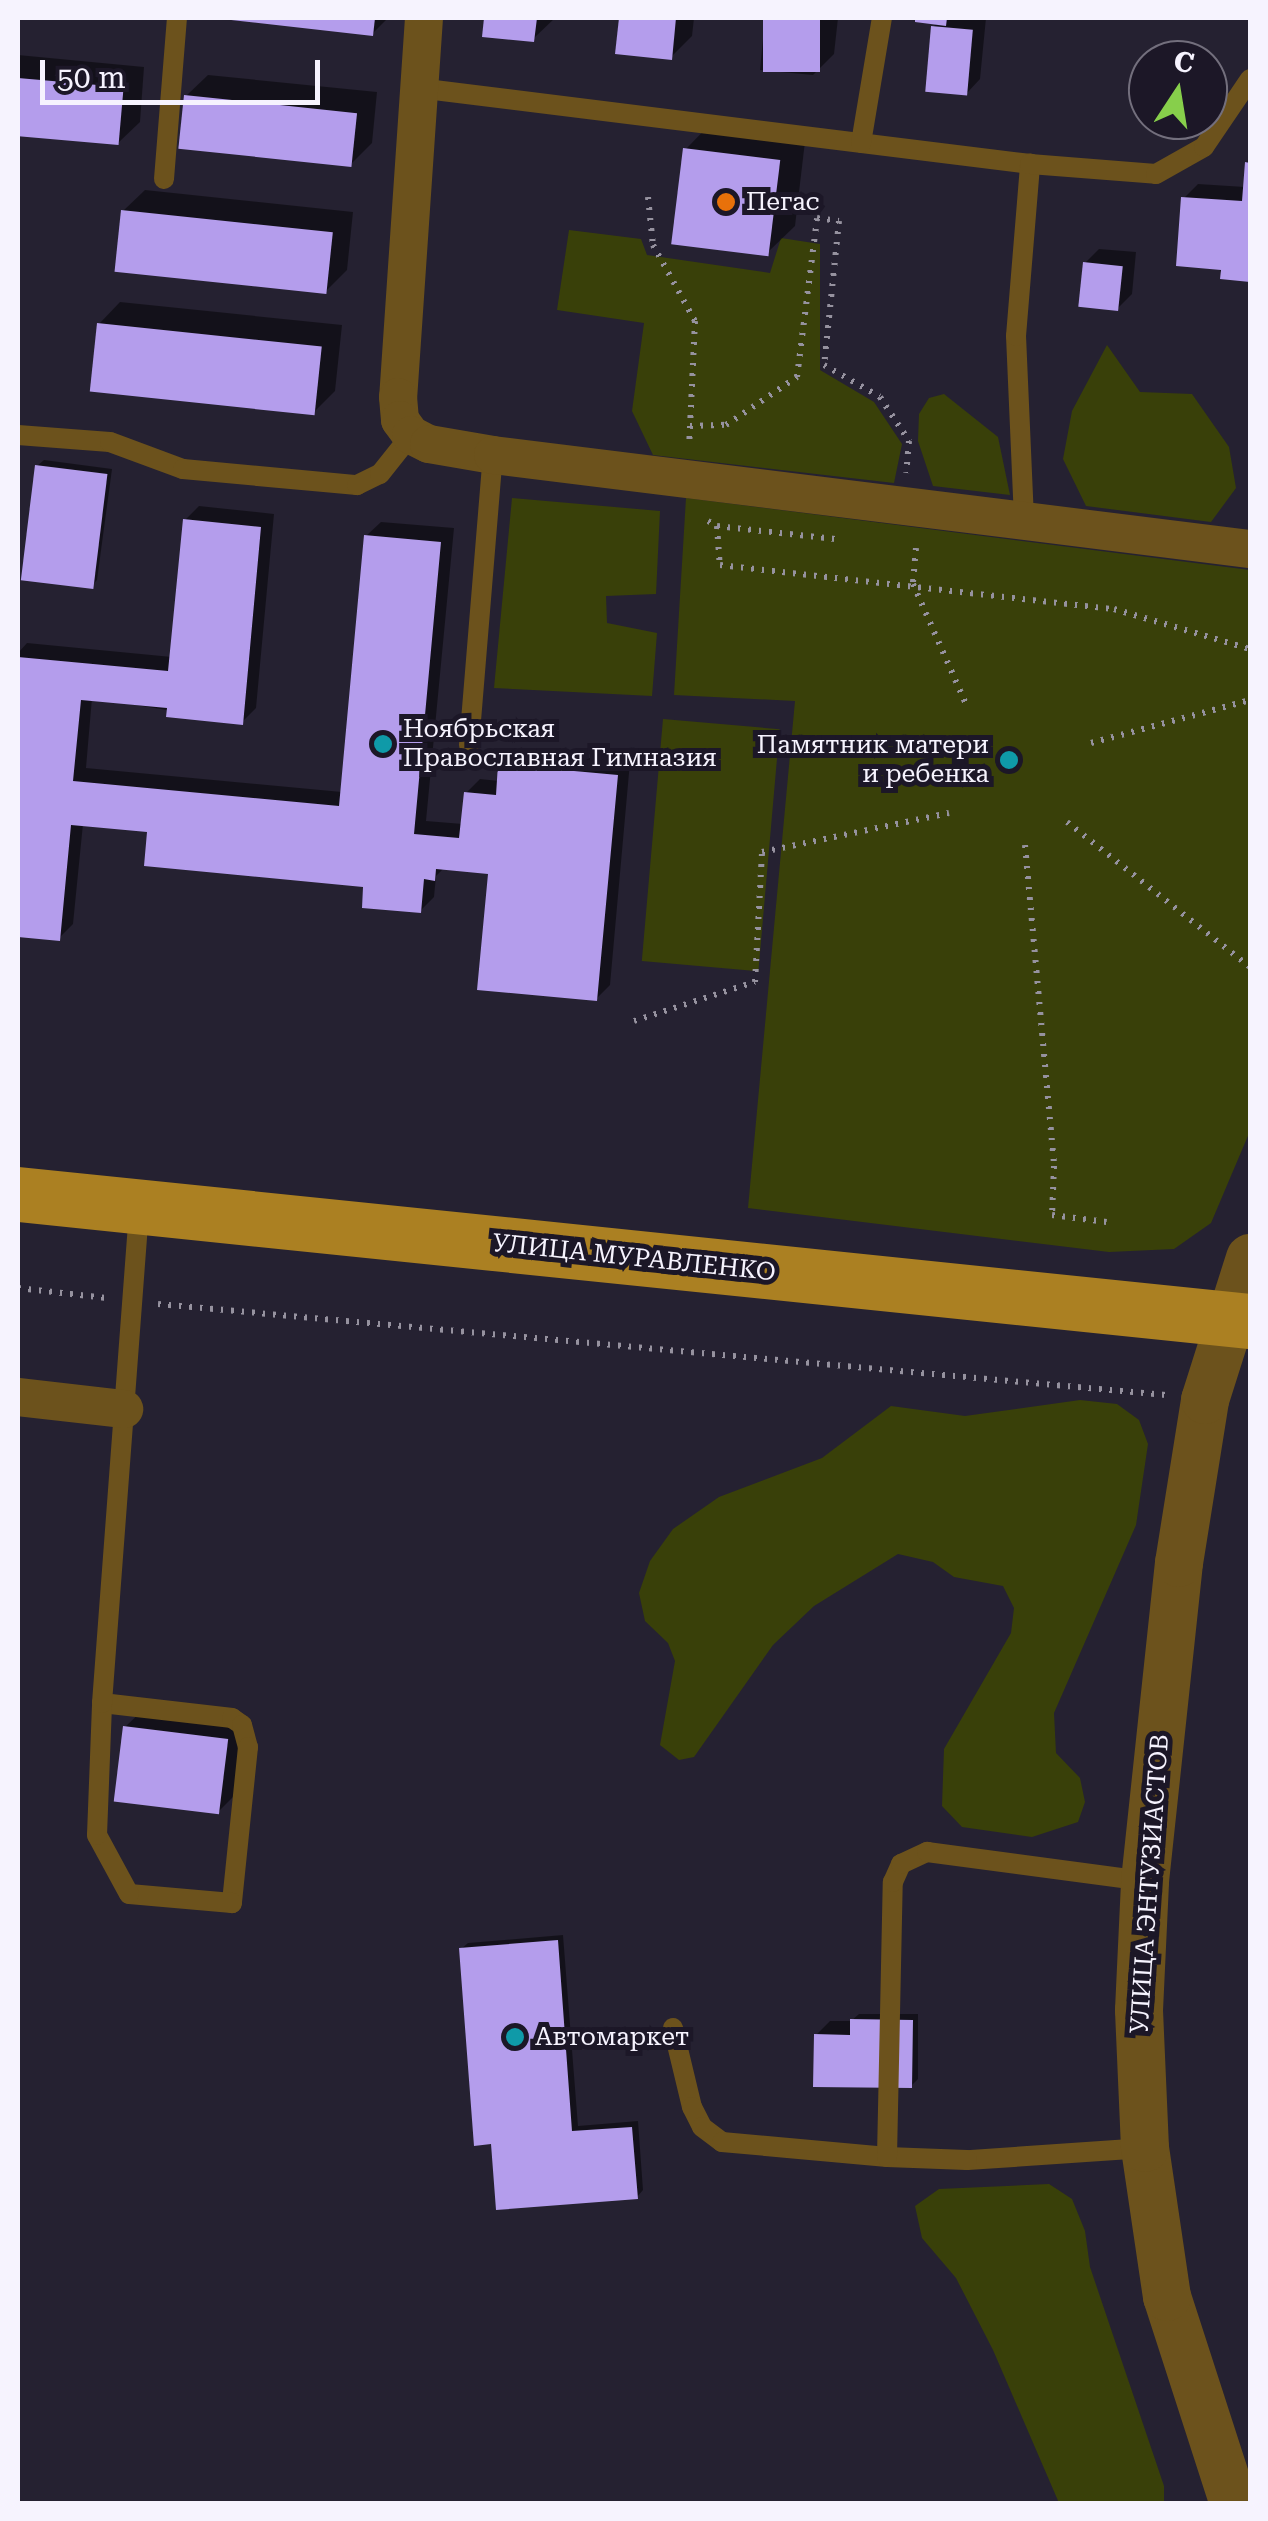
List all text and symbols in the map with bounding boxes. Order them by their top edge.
scale bar [45,40,325,102]
north arrow [1128,40,1228,140]
text: С [1171,44,1197,80]
text: 50 m [57,60,126,95]
place label: Пегас [746,187,820,217]
marker: Пегас [715,191,737,213]
place label: Ноябрьская Православная Гимназия [403,715,717,774]
place label: Памятник матери и ребенка [757,731,989,790]
marker: Ноябрьская Православная Гимназия [372,733,394,755]
marker: Памятник матери и ребенка [998,749,1020,771]
street label: УЛИЦА МУРАВЛЕНКО [491,1228,777,1288]
street label: УЛИЦА ЭНТУЗИАСТОВ [1125,1733,1175,2035]
place label: Автомаркет [535,2022,689,2052]
marker: Автомаркет [504,2026,526,2048]

